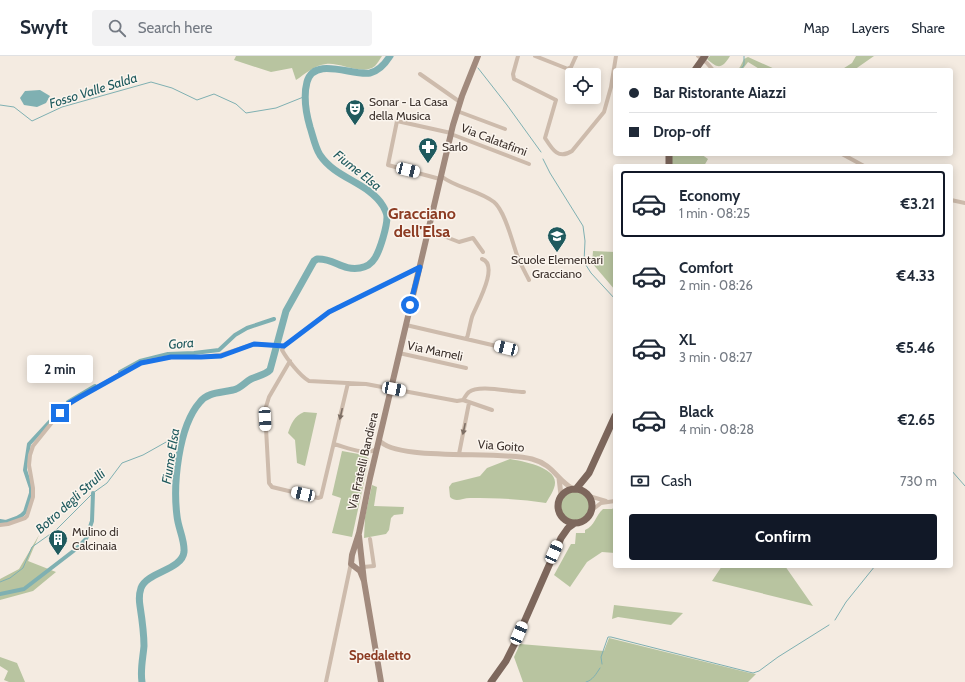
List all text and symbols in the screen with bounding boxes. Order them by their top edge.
search box [92,10,372,46]
text: Swyft [20,16,68,39]
icon: search [106,17,128,39]
text: Search here [138,19,212,37]
text: Map [804,19,829,37]
text: Layers [851,19,889,37]
text: Share [911,19,945,37]
map controls [565,68,601,104]
button: locate [565,68,601,104]
water label: Fosso Valle Salda [47,69,139,111]
text: Bar Ristorante Aiazzi [653,84,786,102]
place label: Sonar - La Casa della Musica [369,94,448,123]
theatre icon: Sonar - La Casa della Musica [344,98,366,126]
street label: Via Calatafimi [459,120,529,159]
text: Drop-off [653,123,711,141]
pharmacy icon: Sarlo [417,136,439,164]
place label: Sarlo [442,139,468,154]
water label: Fiume Elsa [331,146,385,194]
car [395,161,421,179]
icon: car [631,186,667,222]
text: Economy [679,187,740,205]
text: €3.21 [901,195,935,213]
district label: Gracciano dell'Elsa [388,204,456,241]
text: 1 min · 08:25 [679,205,750,221]
school or university icon: Scuole Elementari Gracciano [546,225,568,253]
place label: Scuole Elementari Gracciano [511,252,603,281]
icon: car [631,258,667,294]
text: Comfort [679,259,733,277]
text: €4.33 [897,267,935,285]
text: 2 min · 08:26 [679,277,753,293]
route start [401,296,419,314]
icon: car [631,330,667,366]
text: XL [679,331,696,349]
water label: Gora [168,334,194,352]
street label: Via Mameli [406,337,464,364]
car [493,339,519,357]
text: €5.46 [896,339,935,357]
text: 3 min · 08:27 [679,349,752,365]
callout: 2 min [27,355,93,383]
text: 2 min [44,361,76,377]
car [381,381,407,397]
icon: car [631,402,667,438]
text: Black [679,403,714,421]
route end [51,404,69,422]
car [258,407,272,431]
one-way arrow [338,408,344,420]
street label: Via Fratelli Bandiera [344,411,381,511]
text: €2.65 [898,411,935,429]
text: 4 min · 08:28 [679,421,754,437]
one-way arrow [460,422,466,435]
water label: Fiume Elsa [158,427,182,485]
street label: Via Goito [477,436,525,455]
water label: Botro degli Strulli [32,465,108,537]
icon: cash [629,470,651,492]
text: Cash [661,472,692,490]
text: 730 m [900,473,937,489]
car [290,485,316,503]
button: Confirm [629,514,937,560]
place label: Mulino di Calcinaia [72,524,118,553]
building icon: Mulino di Calcinaia [47,528,69,556]
car [544,539,564,565]
car [509,620,529,646]
district label: Spedaletto [349,647,412,663]

